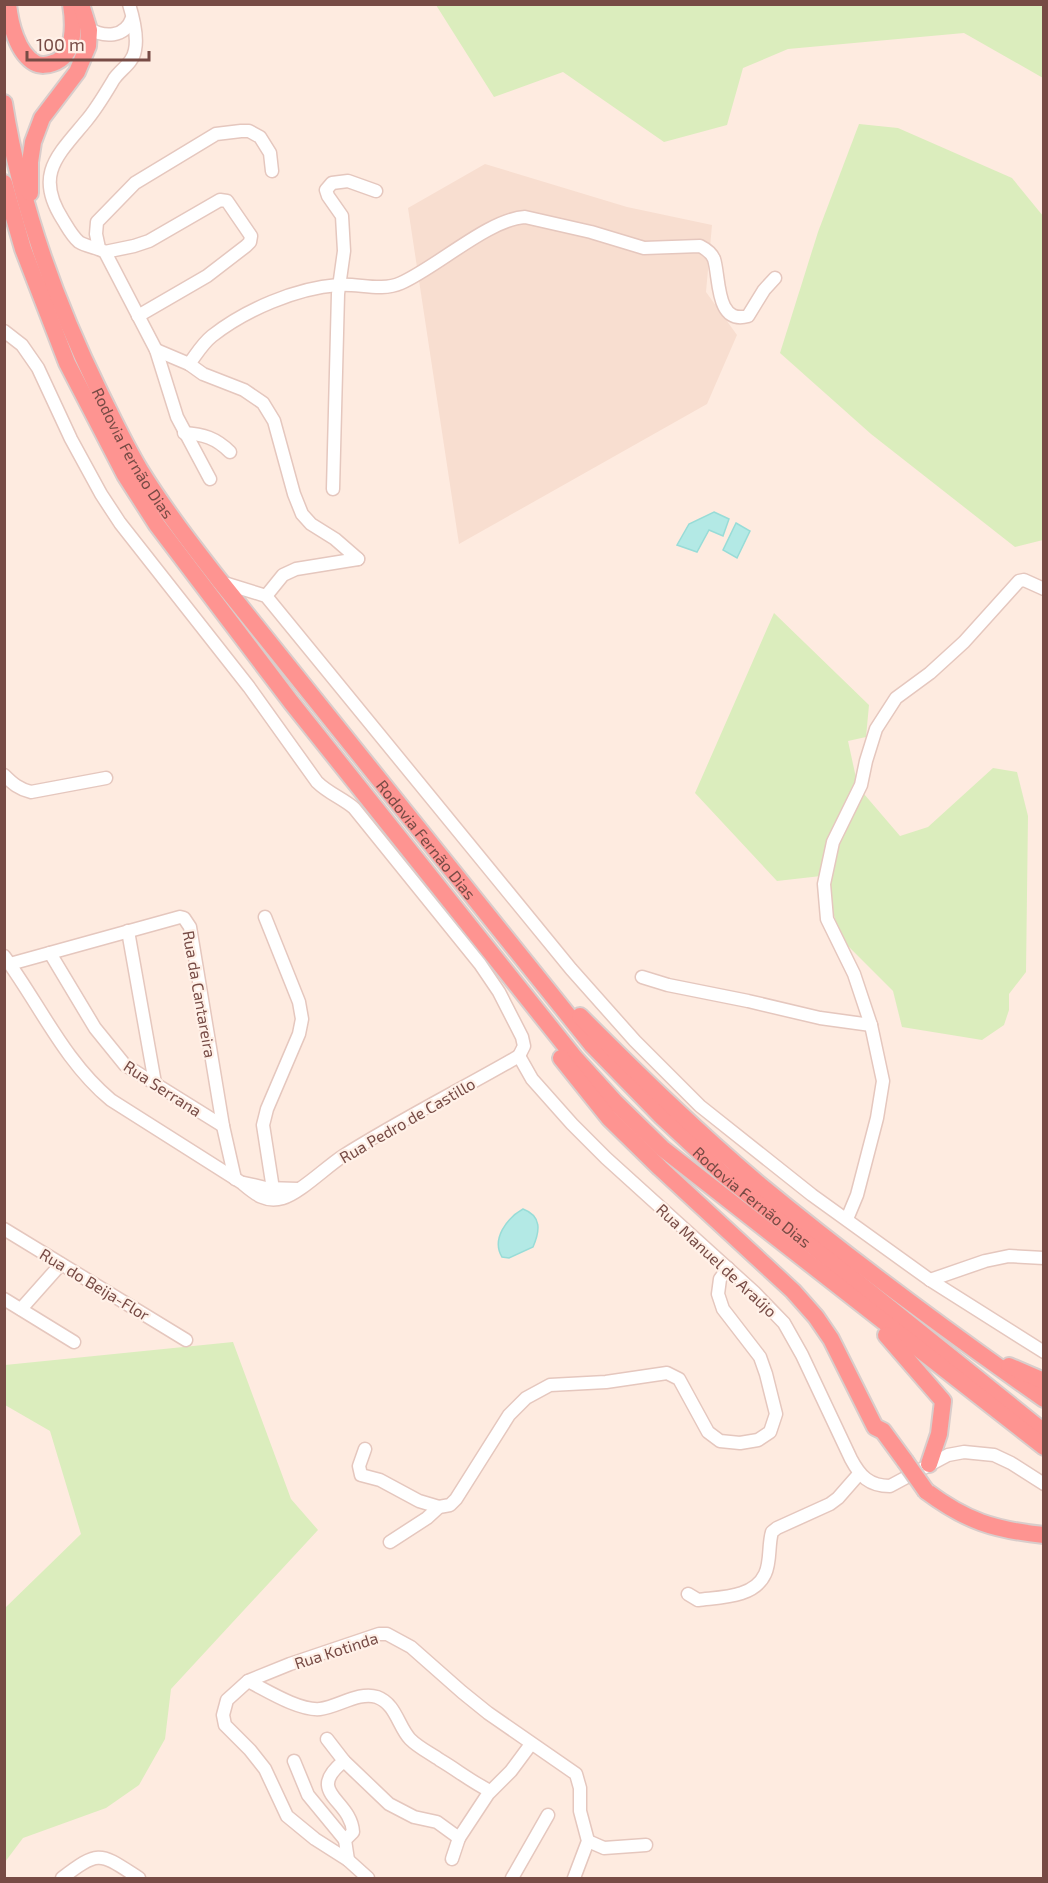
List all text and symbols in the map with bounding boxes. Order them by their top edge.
scale bar [27,24,148,62]
text: 100 m [36,33,85,55]
street label: Rodovia Fernão Dias [89,384,179,522]
street label: Rodovia Fernão Dias [373,776,480,903]
street label: Rua da Cantareira [179,929,221,1059]
street label: Rua Serrana [121,1056,205,1120]
street label: Rua Pedro de Castillo [336,1073,478,1167]
street label: Rodovia Fernão Dias [690,1142,815,1251]
street label: Rua Manuel de Araújo [652,1199,781,1321]
street label: Rua do Beija-Flor [36,1244,154,1325]
street label: Rua Kotinda [292,1628,380,1672]

